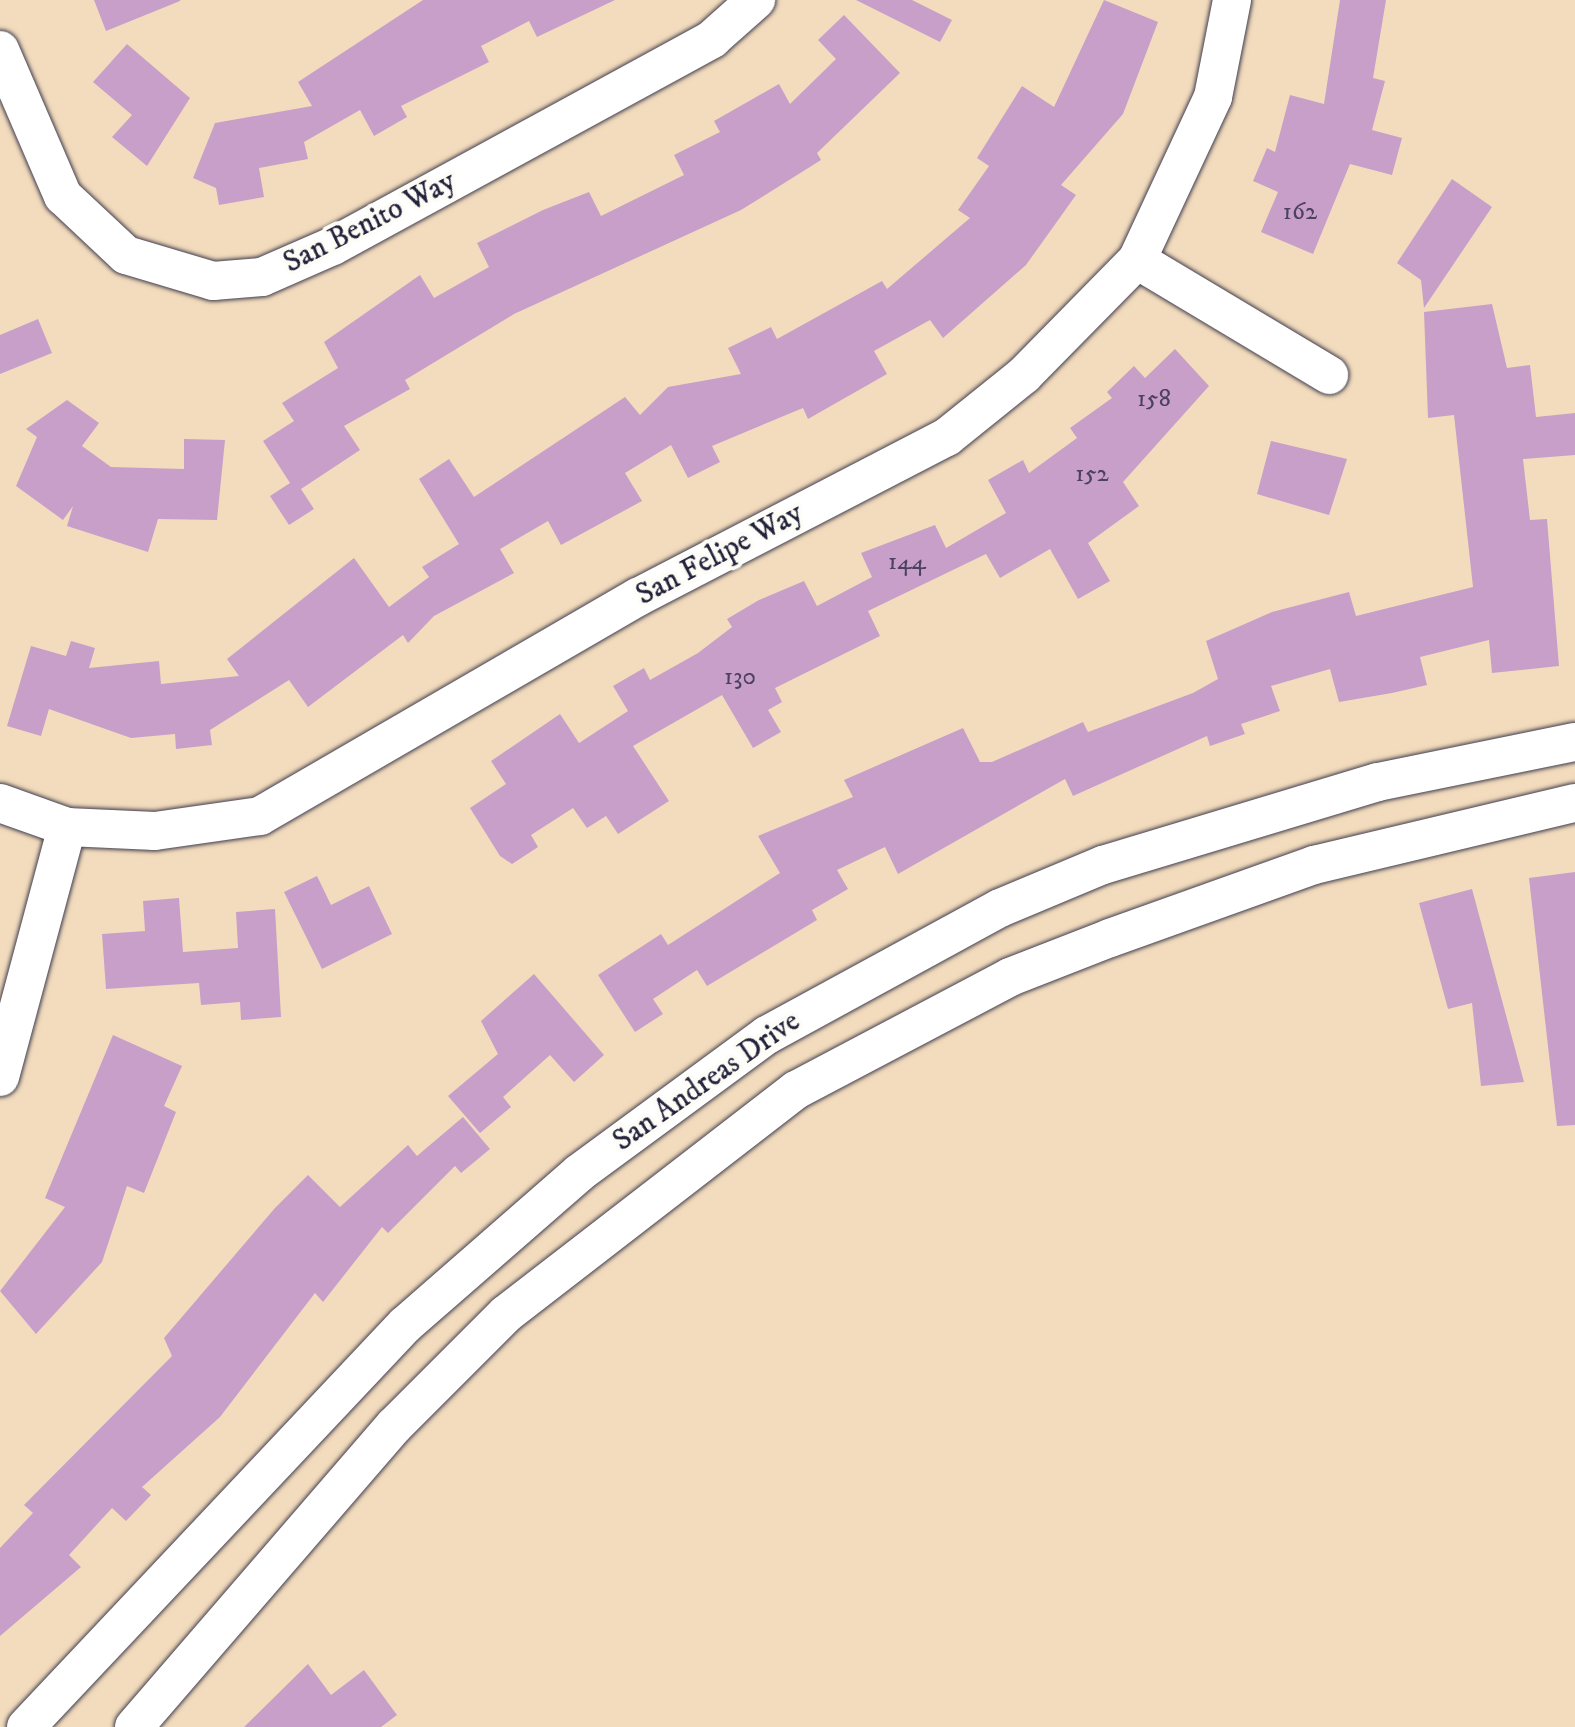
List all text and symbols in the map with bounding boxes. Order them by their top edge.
street label: San Benito Way [278,164,462,282]
house number: 162 [1283,197,1317,227]
house number: 158 [1137,384,1171,414]
house number: 152 [1075,459,1109,489]
street label: San Felipe Way [630,496,810,614]
house number: 144 [888,547,926,577]
house number: 130 [724,662,756,692]
street label: San Andreas Drive [607,1004,807,1160]

